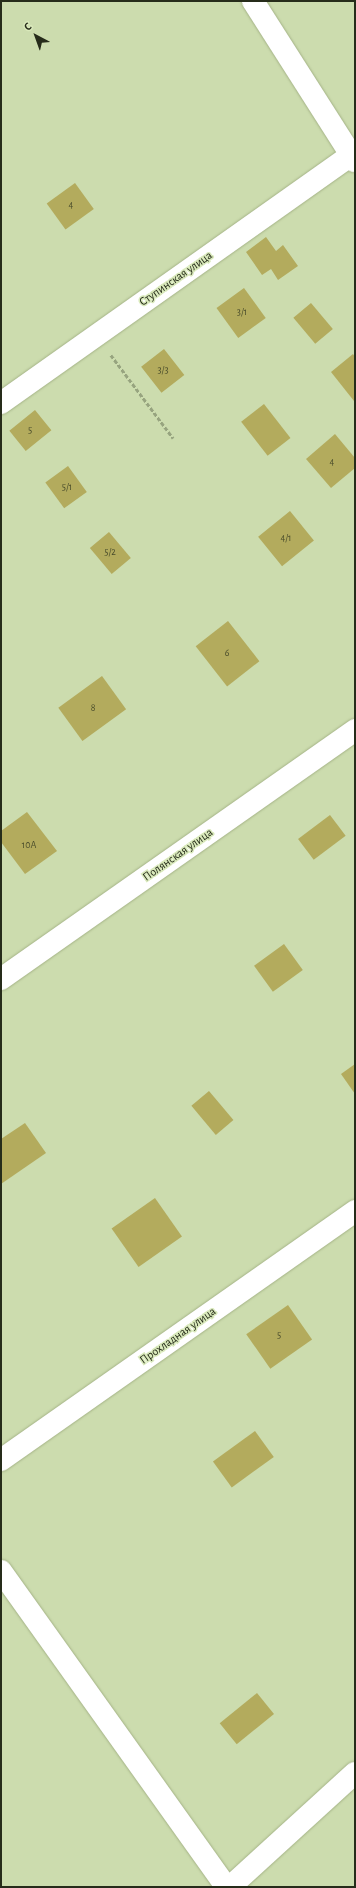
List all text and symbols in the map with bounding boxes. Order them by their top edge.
north arrow [16,16,56,56]
text: С [22,20,34,33]
house number: 4 [69,200,73,212]
street label: Ступинская улица [137,248,215,310]
house number: 3/1 [237,307,247,319]
house number: 3/3 [157,365,169,377]
house number: 5 [28,425,32,437]
house number: 4 [330,457,334,469]
house number: 5/1 [62,482,72,494]
house number: 4/1 [280,533,292,545]
house number: 5/2 [104,547,116,559]
house number: 6 [225,648,229,660]
house number: 8 [91,703,95,715]
street label: Полянская улица [140,826,216,884]
house number: 10А [22,840,36,852]
street label: Прохладная улица [137,1304,219,1368]
house number: 5 [277,1330,281,1342]

